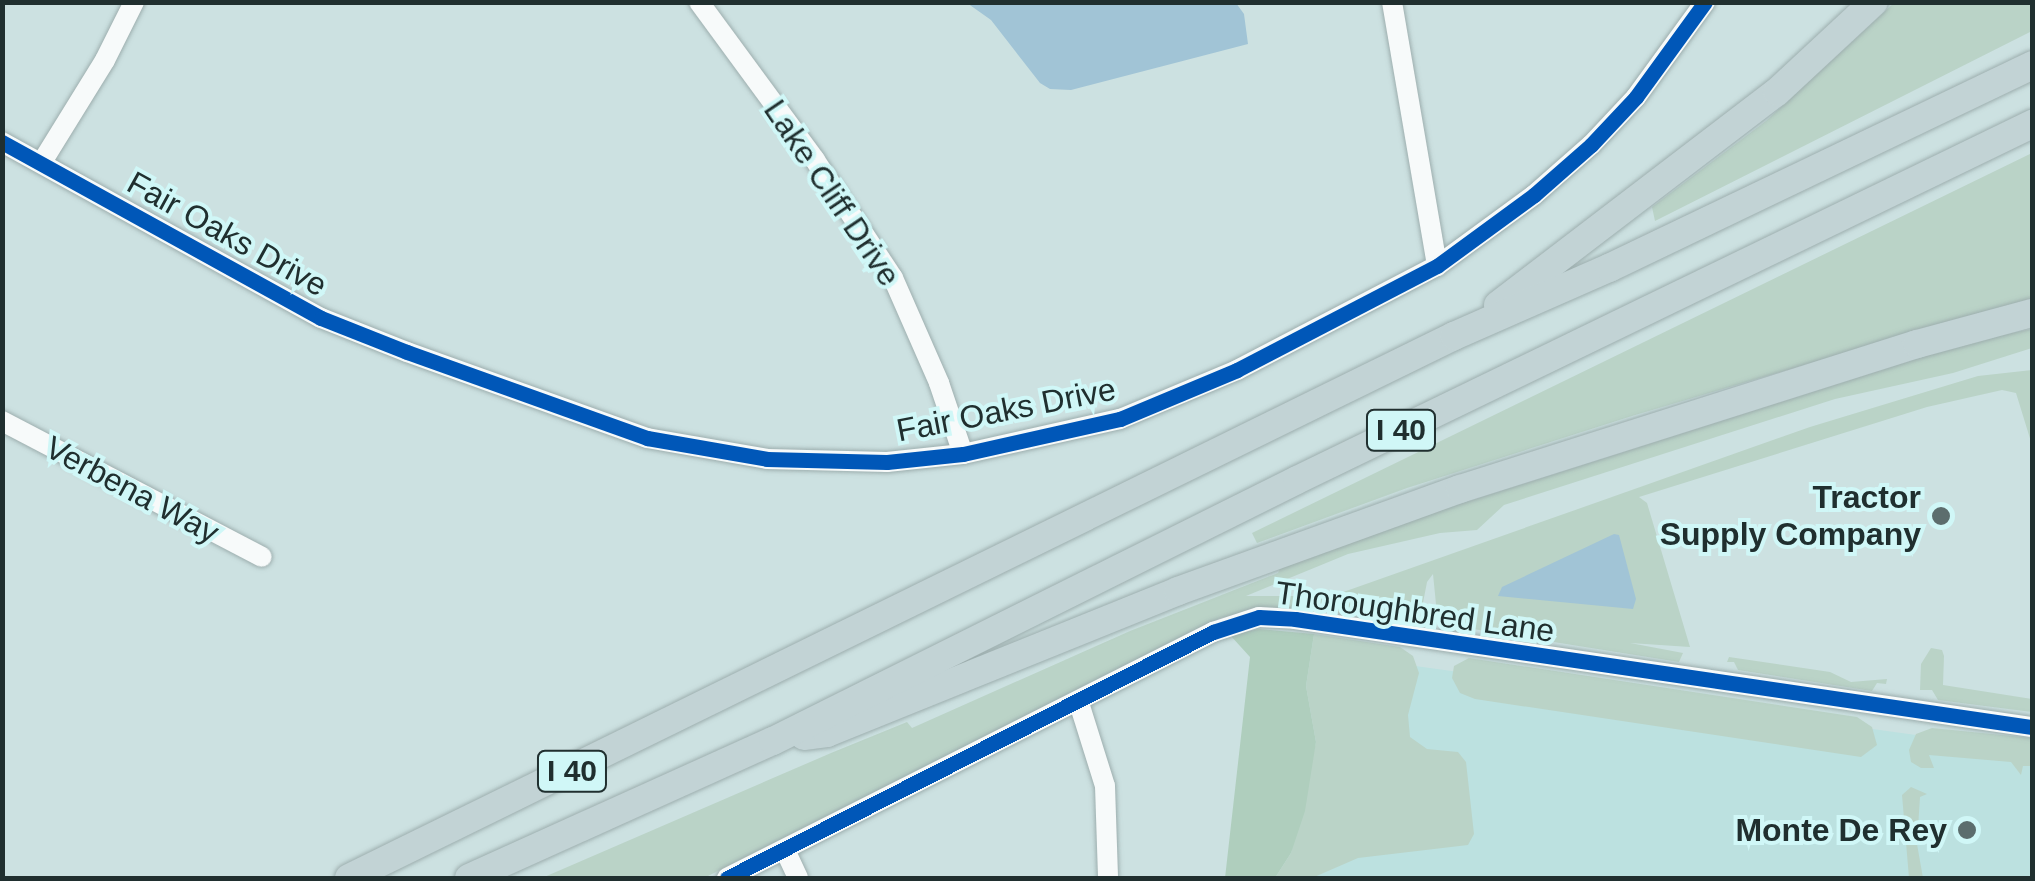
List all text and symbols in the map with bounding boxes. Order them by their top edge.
street label: Lake Cliff Drive [756,93,908,293]
street label: Fair Oaks Drive [120,163,334,305]
street label: Fair Oaks Drive [893,370,1119,450]
road number: I 40 [1364,405,1438,455]
street label: Verbena Way [39,428,225,552]
place label: Tractor Supply Company [1660,479,1921,554]
marker: Tractor Supply Company [1930,505,1952,527]
street label: Thoroughbred Lane [1273,573,1557,651]
road number: I 40 [534,746,610,796]
place label: Monte De Rey [1735,811,1947,849]
marker: Monte De Rey [1956,819,1978,841]

